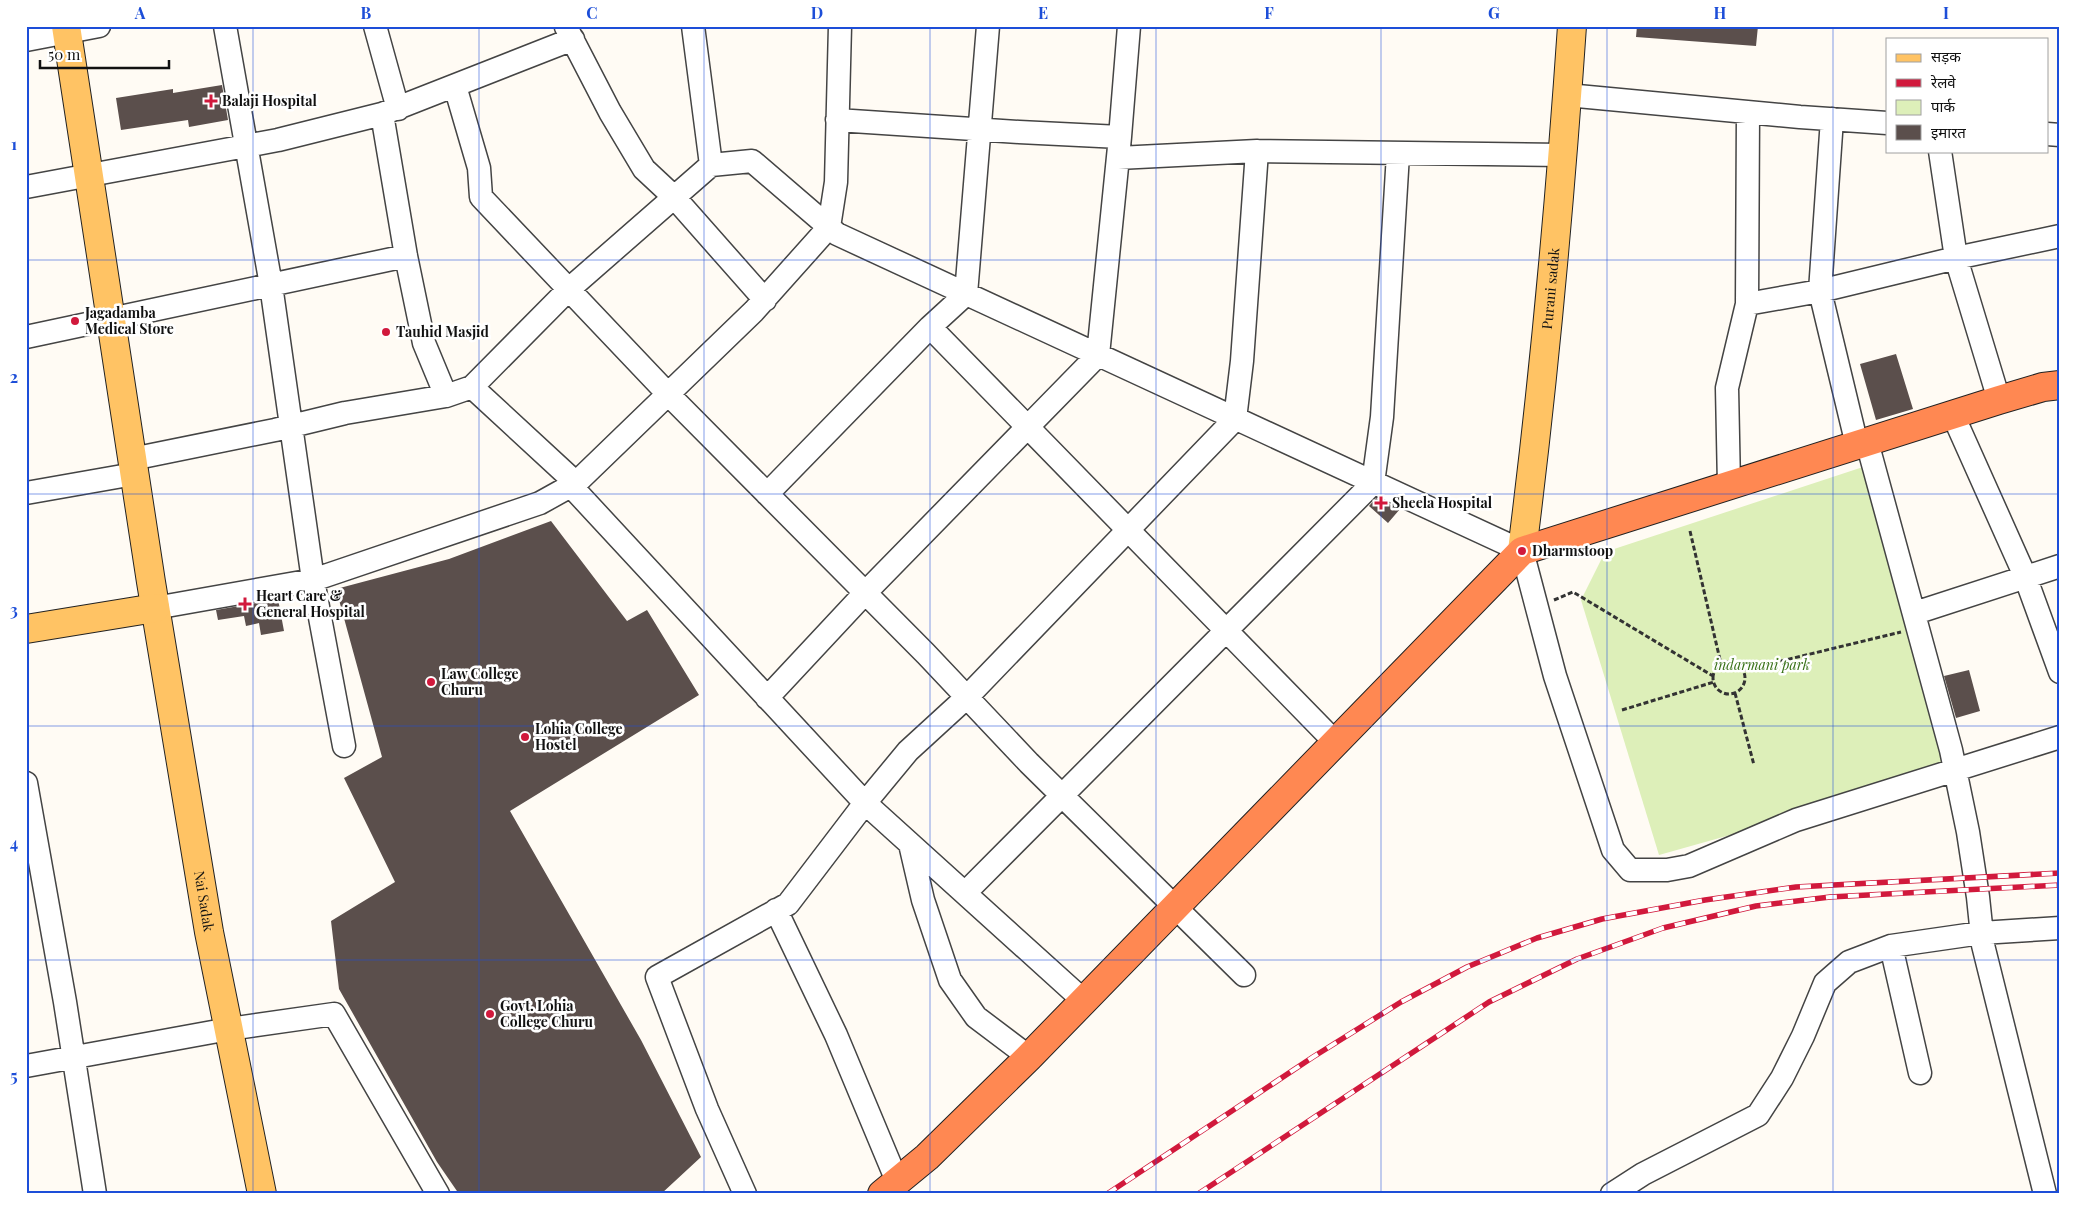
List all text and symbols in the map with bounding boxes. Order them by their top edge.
text: A [134,2,146,23]
text: B [361,2,372,23]
text: C [586,2,598,23]
text: D [811,2,823,23]
text: E [1038,2,1048,23]
text: F [1264,2,1274,23]
text: G [1488,2,1500,23]
text: H [1714,2,1727,23]
text: I [1943,2,1949,23]
scale bar [40,38,169,70]
legend [1886,38,2048,152]
text: 50 m [48,44,81,64]
text: सड़क [1931,46,1961,66]
text: रेलवे [1930,72,1956,92]
place label: Balaji Hospital [222,91,317,110]
marker: Balaji Hospital [204,94,218,108]
text: पार्क [1931,96,1955,116]
text: इमारत [1931,122,1966,142]
text: 1 [11,133,17,154]
street label: Purani sadak [1537,247,1564,330]
place label: Jagadamba Medical Store [84,303,174,338]
marker: Jagadamba Medical Store [69,315,81,327]
place label: Tauhid Masjid [396,322,489,341]
marker: Tauhid Masjid [380,326,392,338]
text: 2 [10,366,18,387]
place label: Sheela Hospital [1392,493,1493,512]
marker: Sheela Hospital [1374,496,1388,510]
place label: Dharmstoop [1532,541,1613,560]
marker: Dharmstoop [1516,545,1528,557]
place label: Heart Care & General Hospital [256,586,366,621]
marker: Heart Care & General Hospital [238,597,252,611]
text: 3 [10,599,18,620]
park label: indarmani park [1714,655,1810,674]
place label: Law College Churu [441,664,518,699]
marker: Law College Churu [425,676,437,688]
place label: Lohia College Hostel [535,719,623,754]
marker: Lohia College Hostel [519,731,531,743]
text: 4 [10,832,18,853]
street label: Nai Sadak [190,869,219,933]
place label: Govt. Lohia College Churu [500,996,594,1031]
marker: Govt. Lohia College Churu [484,1008,496,1020]
text: 5 [10,1065,18,1086]

